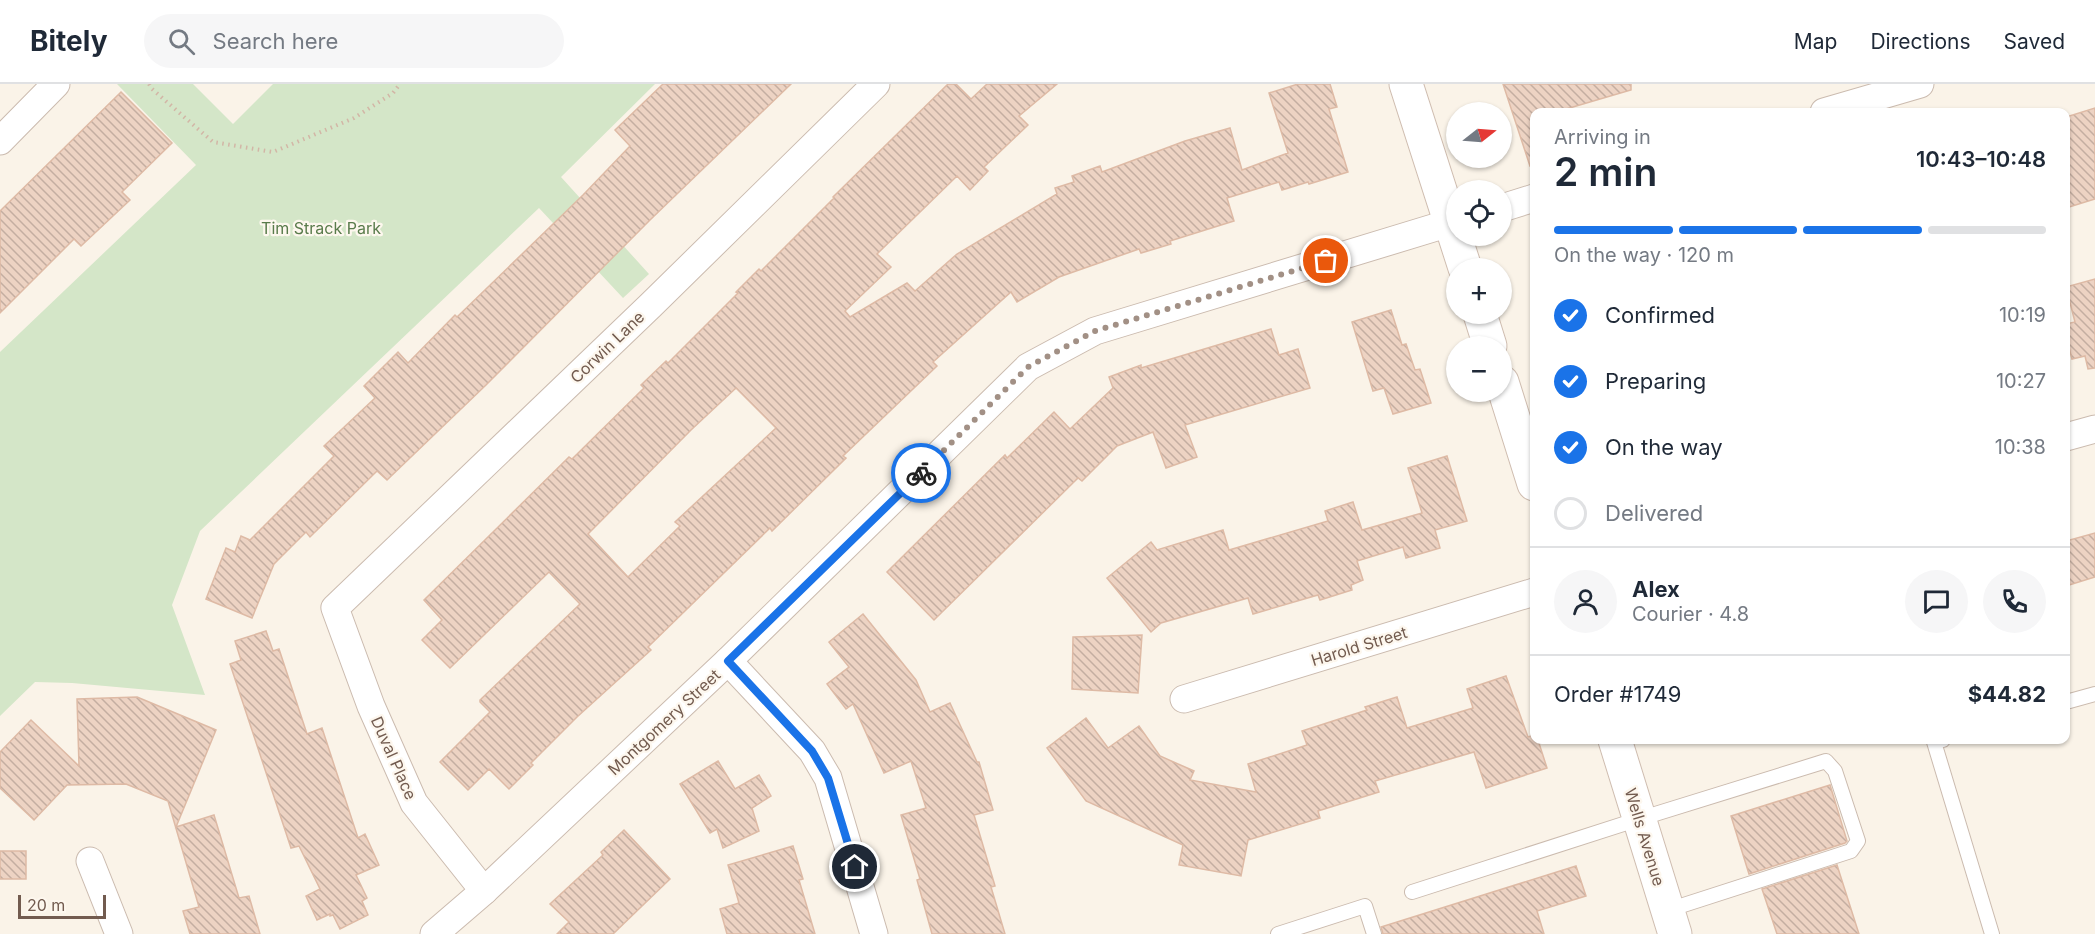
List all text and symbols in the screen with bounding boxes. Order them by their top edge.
search box [144,14,564,68]
text: Bitely [30,24,108,58]
icon: search [165,25,198,58]
text: Search here [213,28,338,54]
text: Map [1794,29,1837,54]
text: Directions [1870,29,1971,54]
text: Saved [2004,29,2065,54]
north arrow [1446,102,1512,168]
map controls [1446,102,1512,402]
text: Arriving in [1554,125,1651,149]
text: 10:43–10:48 [1916,146,2046,172]
text: 2 min [1554,148,1657,195]
button: locate [1446,180,1512,246]
park label: Tim Strack Park [261,218,381,238]
pin [1300,235,1351,286]
text: On the way · 120 m [1554,243,1734,267]
icon: bag [1309,244,1342,277]
button: + [1446,258,1512,324]
icon: check [1554,299,1587,332]
text: Confirmed [1605,302,1715,328]
text: 10:19 [1999,303,2046,327]
street label: Corwin Lane [566,307,648,387]
button: − [1446,336,1512,402]
icon: check [1554,365,1587,398]
text: Preparing [1605,368,1706,394]
text: 10:27 [1996,369,2046,393]
icon: check [1554,431,1587,464]
text: On the way [1605,434,1723,460]
text: 10:38 [1995,435,2046,459]
courier [891,443,951,503]
icon: bike [905,457,938,490]
text: Delivered [1605,500,1703,526]
button: person [1554,570,1617,633]
button: chat [1905,570,1968,633]
button: phone [1983,570,2046,633]
text: Alex [1632,576,1680,602]
text: Courier · 4.8 [1632,602,1749,626]
street label: Harold Street [1308,622,1410,670]
street label: Montgomery Street [604,665,724,779]
text: Order #1749 [1554,681,1681,707]
text: $44.82 [1968,681,2046,707]
street label: Duval Place [367,713,421,803]
street label: Wells Avenue [1621,786,1669,888]
pin [829,841,880,892]
icon: home [838,850,871,883]
scale bar [18,892,106,920]
text: 20 m [27,895,65,915]

